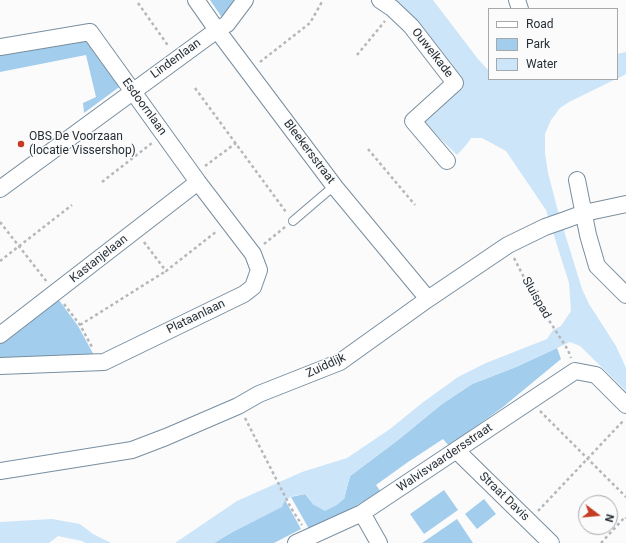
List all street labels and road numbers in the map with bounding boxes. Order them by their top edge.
street label: Ouwelkade [408,25,456,81]
street label: Lindenlaan [148,36,204,82]
street label: Esdoornlaan [119,76,169,138]
street label: Bleekersstraat [280,117,338,187]
street label: Kastanjelaan [67,232,131,286]
street label: Sluispad [518,275,554,321]
street label: Plataanlaan [164,297,228,337]
street label: Zuiddijk [304,351,348,381]
street label: Walvisvaardersstraat [395,421,495,495]
street label: Straat Davis [476,470,532,524]

